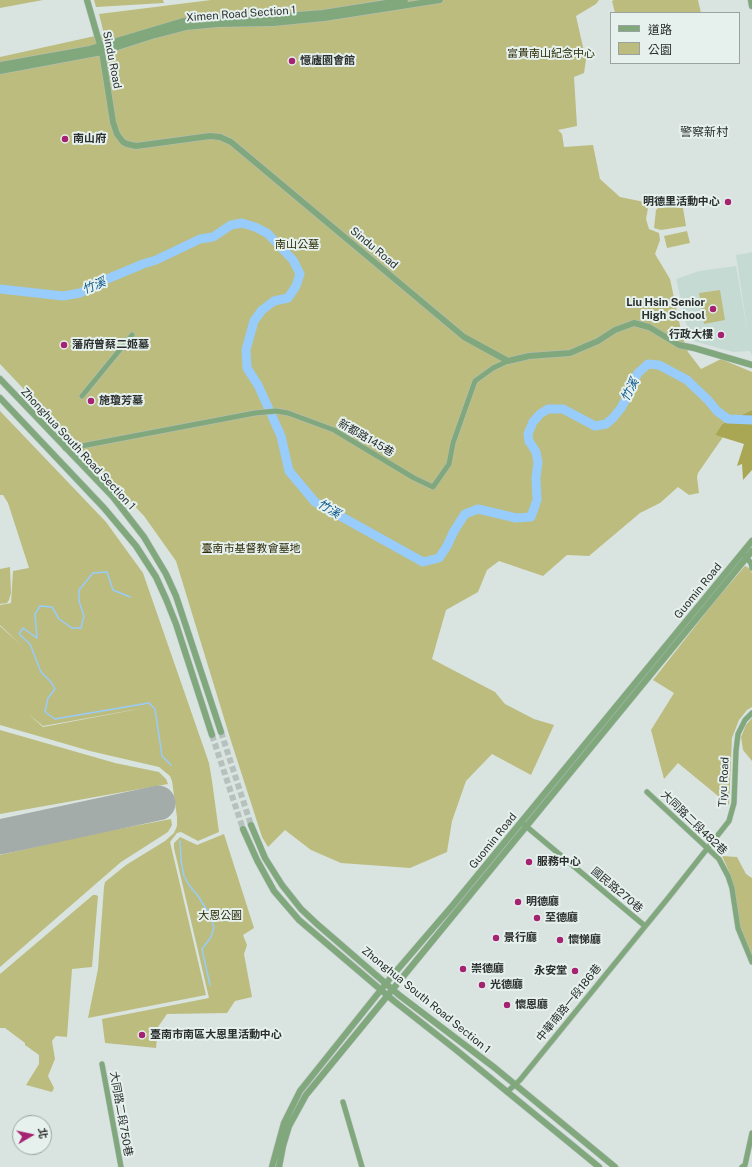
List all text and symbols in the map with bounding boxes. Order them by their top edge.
street label: Ximen Road Section 1 [186,4,296,24]
legend [610,12,740,64]
text: 道路 [648,23,672,37]
street label: Sindu Road [100,30,124,90]
text: 公園 [648,43,672,57]
park label: 富貴南山紀念中心 [507,47,595,61]
place label: 憶廬園會館 [300,54,355,68]
marker: 憶廬園會館 [287,56,297,66]
district label: 警察新村 [680,125,728,139]
place label: 南山府 [73,132,106,146]
marker: 南山府 [60,134,70,144]
place label: 明德里活動中心 [643,195,720,209]
marker: 明德里活動中心 [723,197,733,207]
street label: Sindu Road [347,224,401,272]
park label: 南山公墓 [275,238,319,252]
water label: 竹溪 [80,275,108,297]
place label: Liu Hsin Senior High School [626,296,705,322]
marker: Liu Hsin Senior High School [708,304,718,314]
place label: 行政大樓 [669,328,713,342]
marker: 行政大樓 [716,330,726,340]
place label: 藩府曾蔡二姬墓 [72,338,149,352]
marker: 藩府曾蔡二姬墓 [59,340,69,350]
water label: 竹溪 [618,376,642,404]
street label: Zhonghua South Road Section 1 [18,385,138,513]
place label: 施瓊芳墓 [99,394,143,408]
marker: 施瓊芳墓 [86,396,96,406]
street label: 新都路145巷 [336,417,396,459]
water label: 竹溪 [315,497,343,521]
park label: 臺南市基督教會墓地 [202,542,300,556]
street label: Guomin Road [671,560,725,622]
street label: Tiyu Road [716,757,732,807]
street label: 大同路二段482巷 [658,788,730,858]
street label: Guomin Road [466,810,520,872]
place label: 服務中心 [537,855,581,869]
marker: 服務中心 [524,857,534,867]
street label: 國民路270巷 [588,864,646,916]
place label: 明德廳 [526,895,559,909]
marker: 明德廳 [513,897,523,907]
park label: 大恩公園 [198,909,242,923]
place label: 至德廳 [545,911,578,925]
marker: 至德廳 [532,913,542,923]
place label: 景行廳 [504,931,537,945]
marker: 景行廳 [491,933,501,943]
place label: 懷悌廳 [568,933,601,947]
marker: 懷悌廳 [555,935,565,945]
street label: Zhonghua South Road Section 1 [359,944,493,1056]
place label: 崇德廳 [471,962,504,976]
street label: 中華南路一段186巷 [534,962,604,1044]
marker: 崇德廳 [458,964,468,974]
place label: 永安堂 [534,964,567,978]
marker: 永安堂 [570,966,580,976]
place label: 光德廳 [490,978,523,992]
marker: 光德廳 [477,980,487,990]
place label: 懷恩廳 [515,998,548,1012]
marker: 懷恩廳 [502,1000,512,1010]
place label: 臺南市南區大恩里活動中心 [150,1028,282,1042]
marker: 臺南市南區大恩里活動中心 [137,1030,147,1040]
street label: 大同路二段750巷 [107,1070,135,1158]
north arrow [12,1115,52,1155]
text: 北 [36,1127,50,1140]

